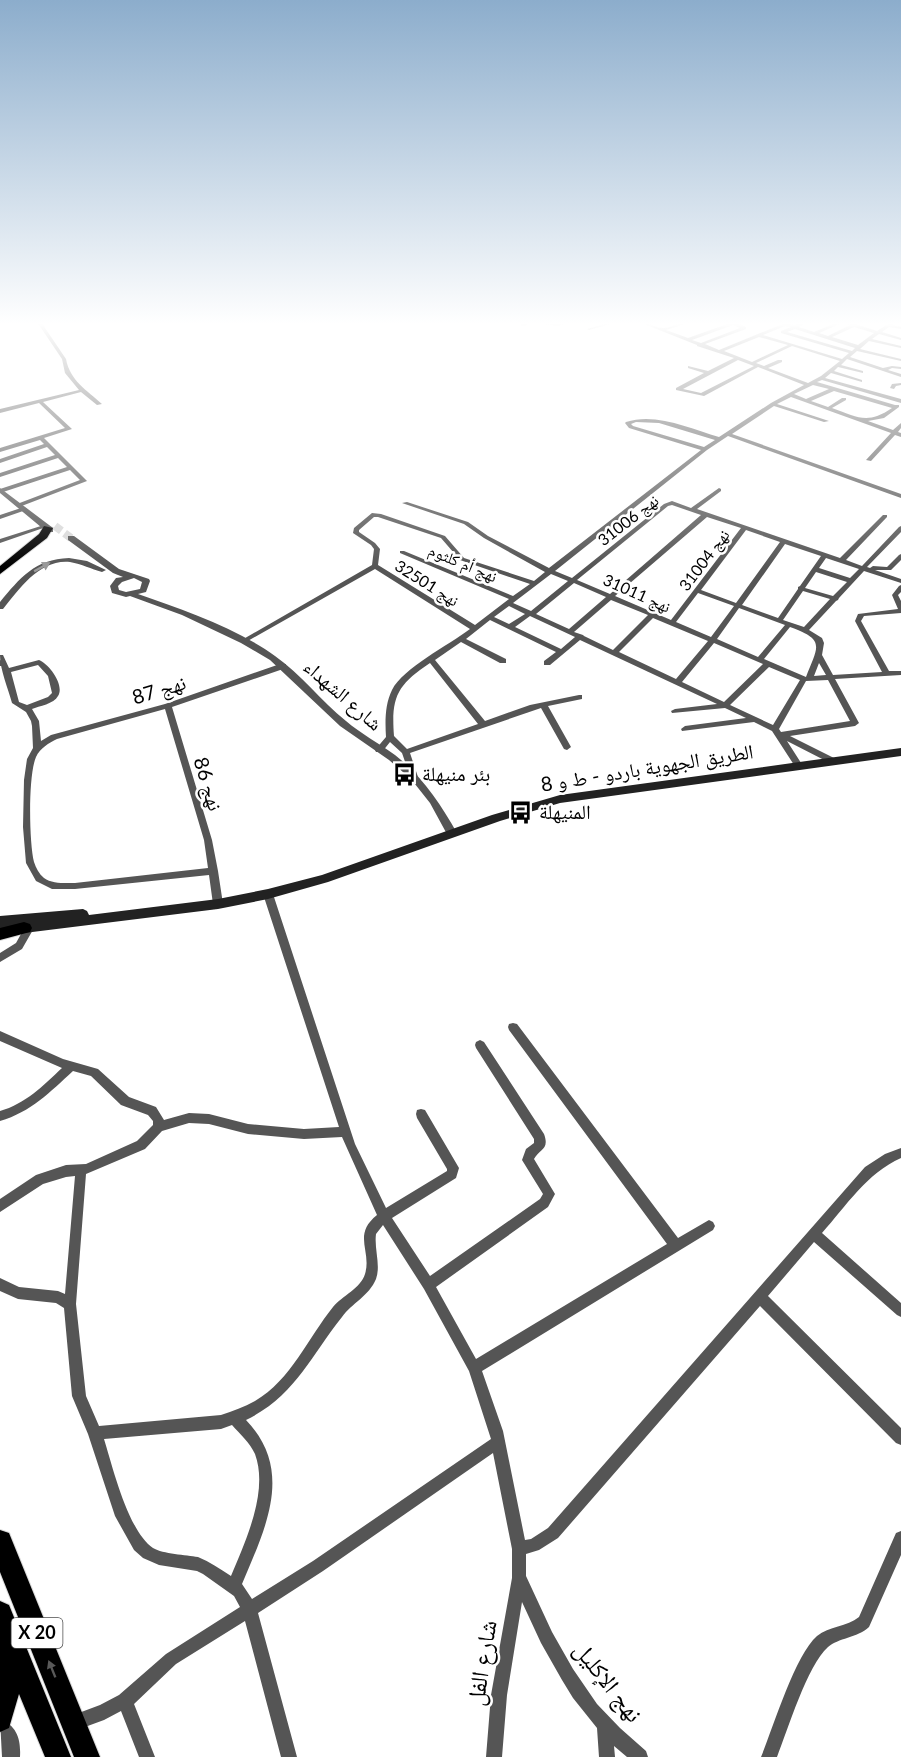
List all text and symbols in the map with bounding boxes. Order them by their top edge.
street label: نهج 31006 [594,490,663,551]
street label: نهج 31004 [674,525,734,595]
street label: نهج أم كلثوم [425,540,500,587]
street label: نهج 32501 [391,556,463,611]
one-way arrow [34,562,51,572]
street label: نهج 31011 [600,569,674,618]
street label: شارع الشهداء [298,654,388,736]
street label: نهج 87 [129,670,189,710]
street label: الطريق الجهوية باردو - ط و 8 [539,738,755,797]
street label: نهج 86 [188,754,228,814]
bus stop icon: بئر منيهلة [391,761,417,787]
place label: بئر منيهلة [422,761,490,786]
bus stop icon: المنيهلة [508,799,534,825]
place label: المنيهلة [539,799,591,824]
road number: X 20 [12,1618,63,1648]
street label: شارع الفل [459,1618,504,1708]
street label: نهج الإكليل [567,1635,650,1729]
one-way arrow [47,1660,56,1678]

